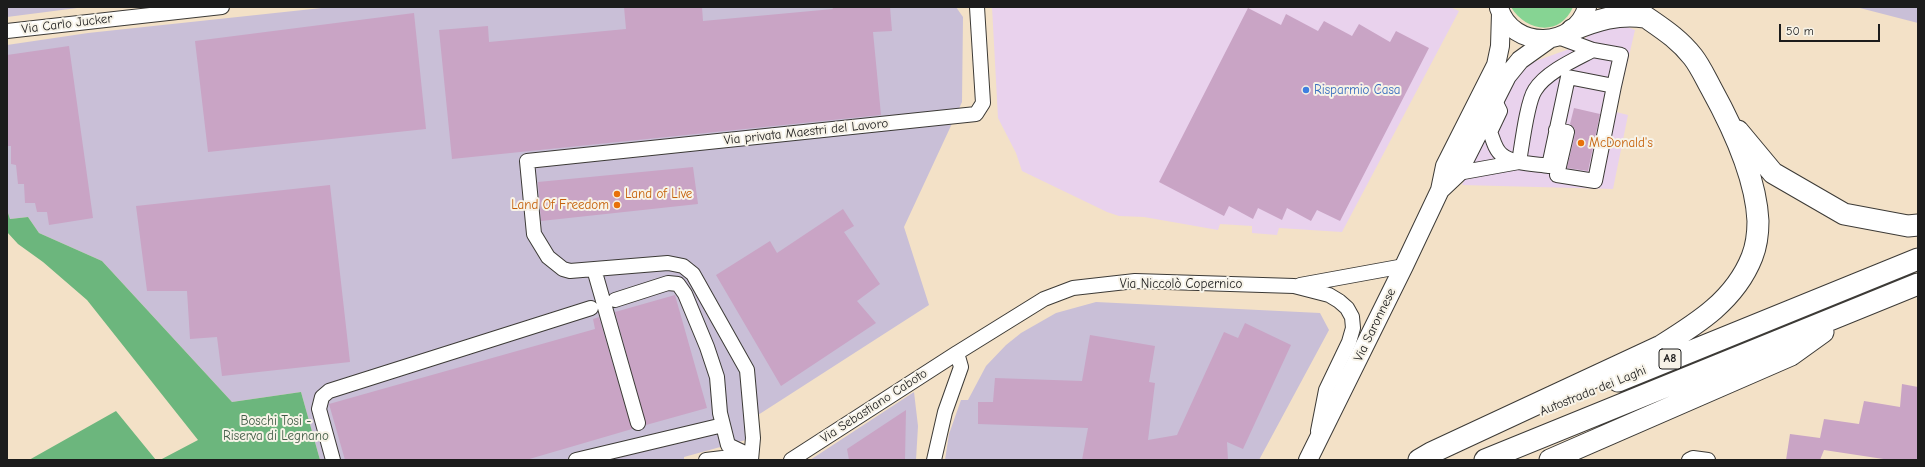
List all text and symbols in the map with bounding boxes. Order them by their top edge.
street label: Via Carlo Jucker [21,11,113,37]
scale bar [1781,16,1882,42]
text: 50 m [1786,24,1814,38]
place label: Risparmio Casa [1314,82,1401,98]
marker: Risparmio Casa [1301,85,1311,95]
street label: Via privata Maestri del Lavoro [723,116,889,148]
place label: McDonald's [1589,135,1653,151]
marker: McDonald's [1576,138,1586,148]
place label: Land of Live [625,186,692,202]
marker: Land of Live [612,189,622,199]
place label: Land Of Freedom [511,197,609,213]
marker: Land Of Freedom [612,200,622,210]
street label: Via Niccolò Copernico [1120,276,1242,292]
street label: Via Saronnese [1351,286,1399,364]
road number: A8 [1659,349,1681,369]
street label: Autostrada dei Laghi [1537,363,1649,419]
street label: Via Sebastiano Caboto [818,366,930,446]
park label: Boschi Tosi - Riserva di Legnano [223,413,329,444]

